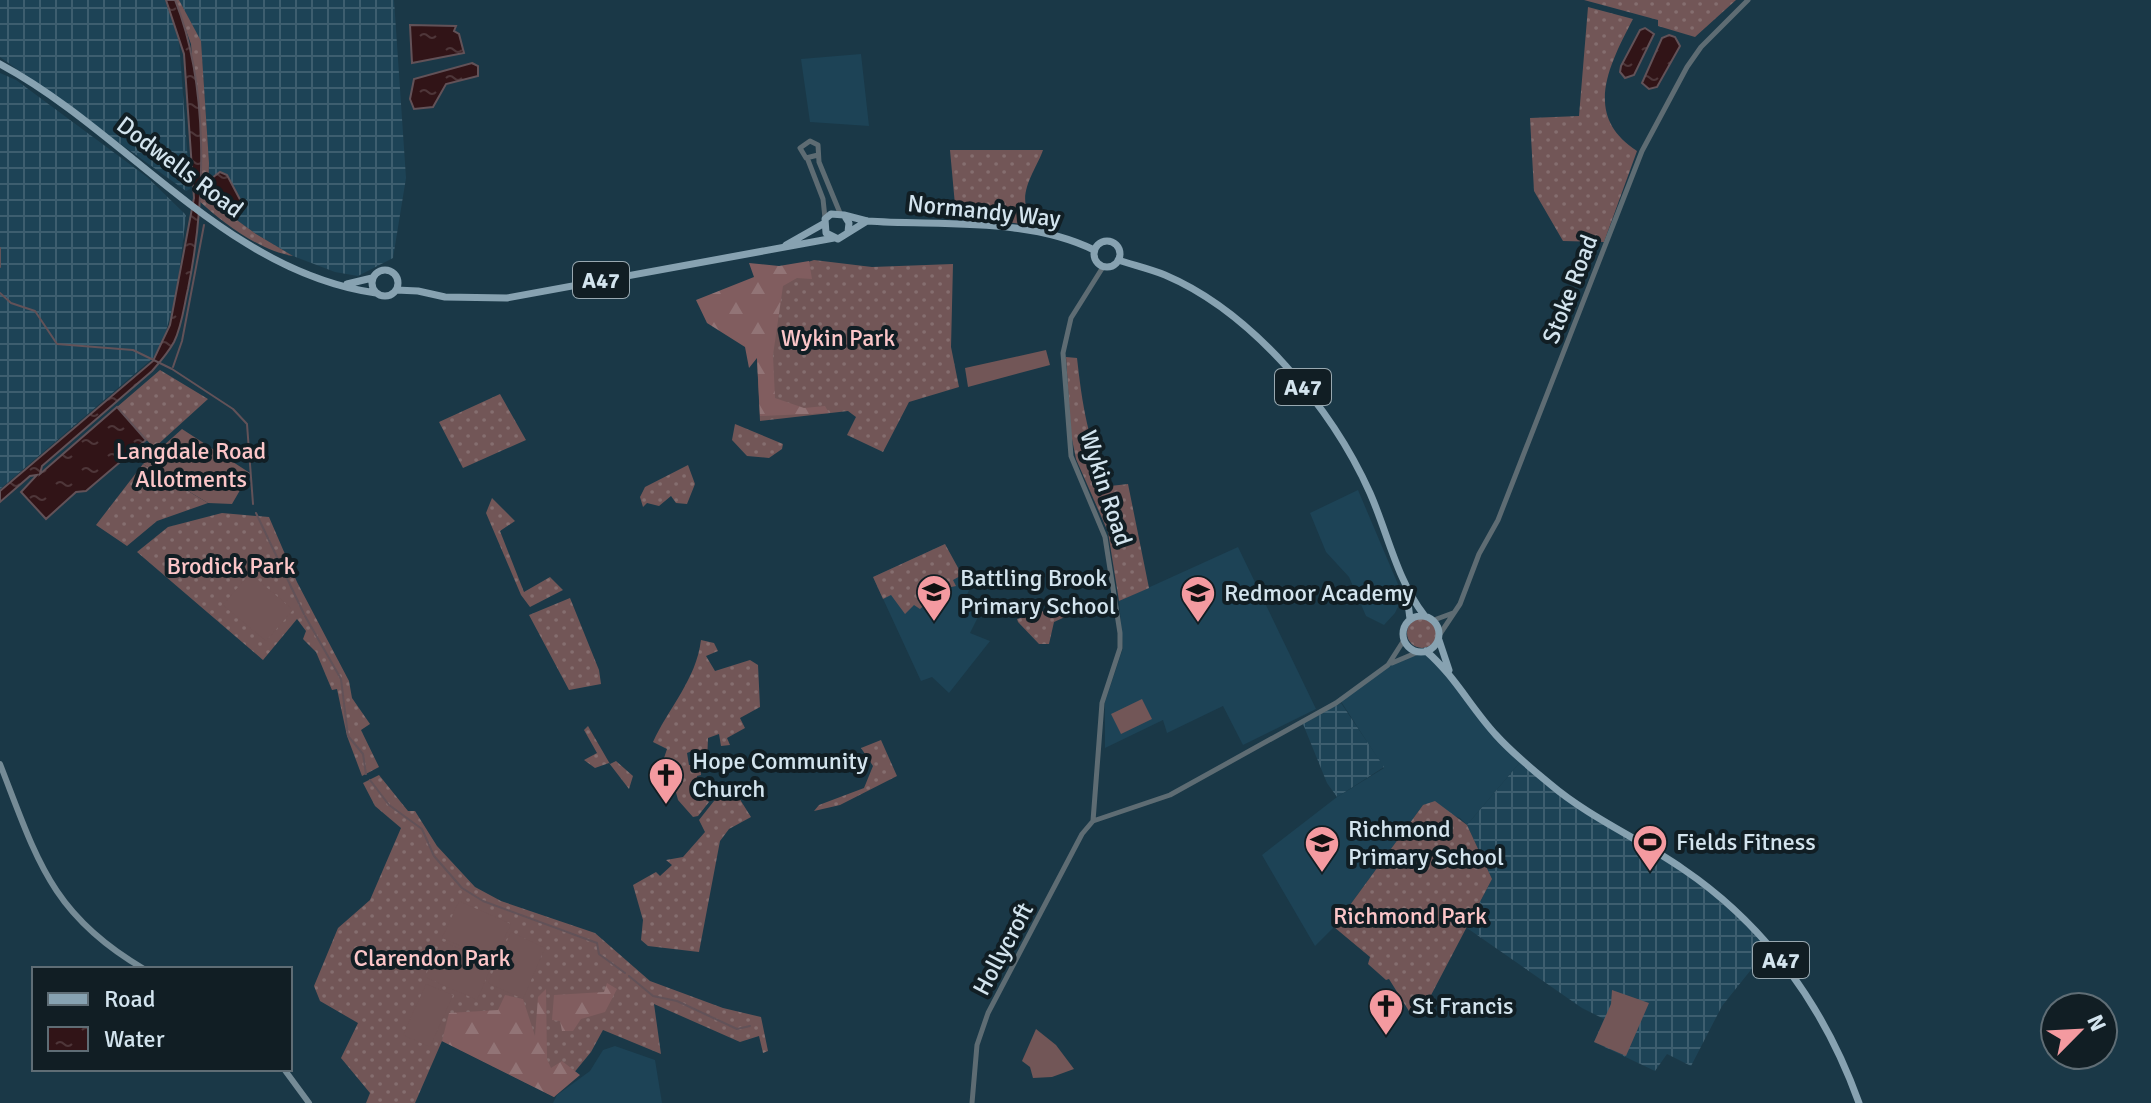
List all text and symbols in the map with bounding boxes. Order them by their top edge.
street label: Dodwells Road [111,110,249,224]
street label: Normandy Way [906,188,1062,234]
street label: Stoke Road [1536,230,1604,348]
road number: A47 [573,262,629,298]
park label: Wykin Park [781,323,895,353]
road number: A47 [1275,369,1331,405]
street label: Wykin Road [1073,426,1139,550]
park label: Langdale Road Allotments [116,436,266,494]
park label: Brodick Park [167,551,295,581]
place label: Battling Brook Primary School [960,563,1116,621]
school or university icon: Battling Brook Primary School [915,573,953,623]
school or university icon: Redmoor Academy [1179,574,1217,624]
place label: Redmoor Academy [1224,578,1414,608]
place label: Hope Community Church [692,746,868,804]
church icon: Hope Community Church [647,756,685,806]
place label: Richmond Primary School [1348,814,1504,872]
sports icon: Fields Fitness [1631,823,1669,873]
school or university icon: Richmond Primary School [1303,824,1341,874]
place label: Fields Fitness [1676,827,1816,857]
street label: Hollycroft [966,897,1040,1001]
park label: Richmond Park [1333,901,1487,931]
road number: A47 [1753,942,1809,978]
park label: Clarendon Park [354,943,510,973]
legend [32,967,292,1071]
text: Road [104,984,155,1014]
church icon: St Francis [1367,987,1405,1037]
place label: St Francis [1412,991,1513,1021]
north arrow [2039,991,2119,1071]
text: N [2081,1011,2112,1036]
text: Water [104,1024,165,1054]

